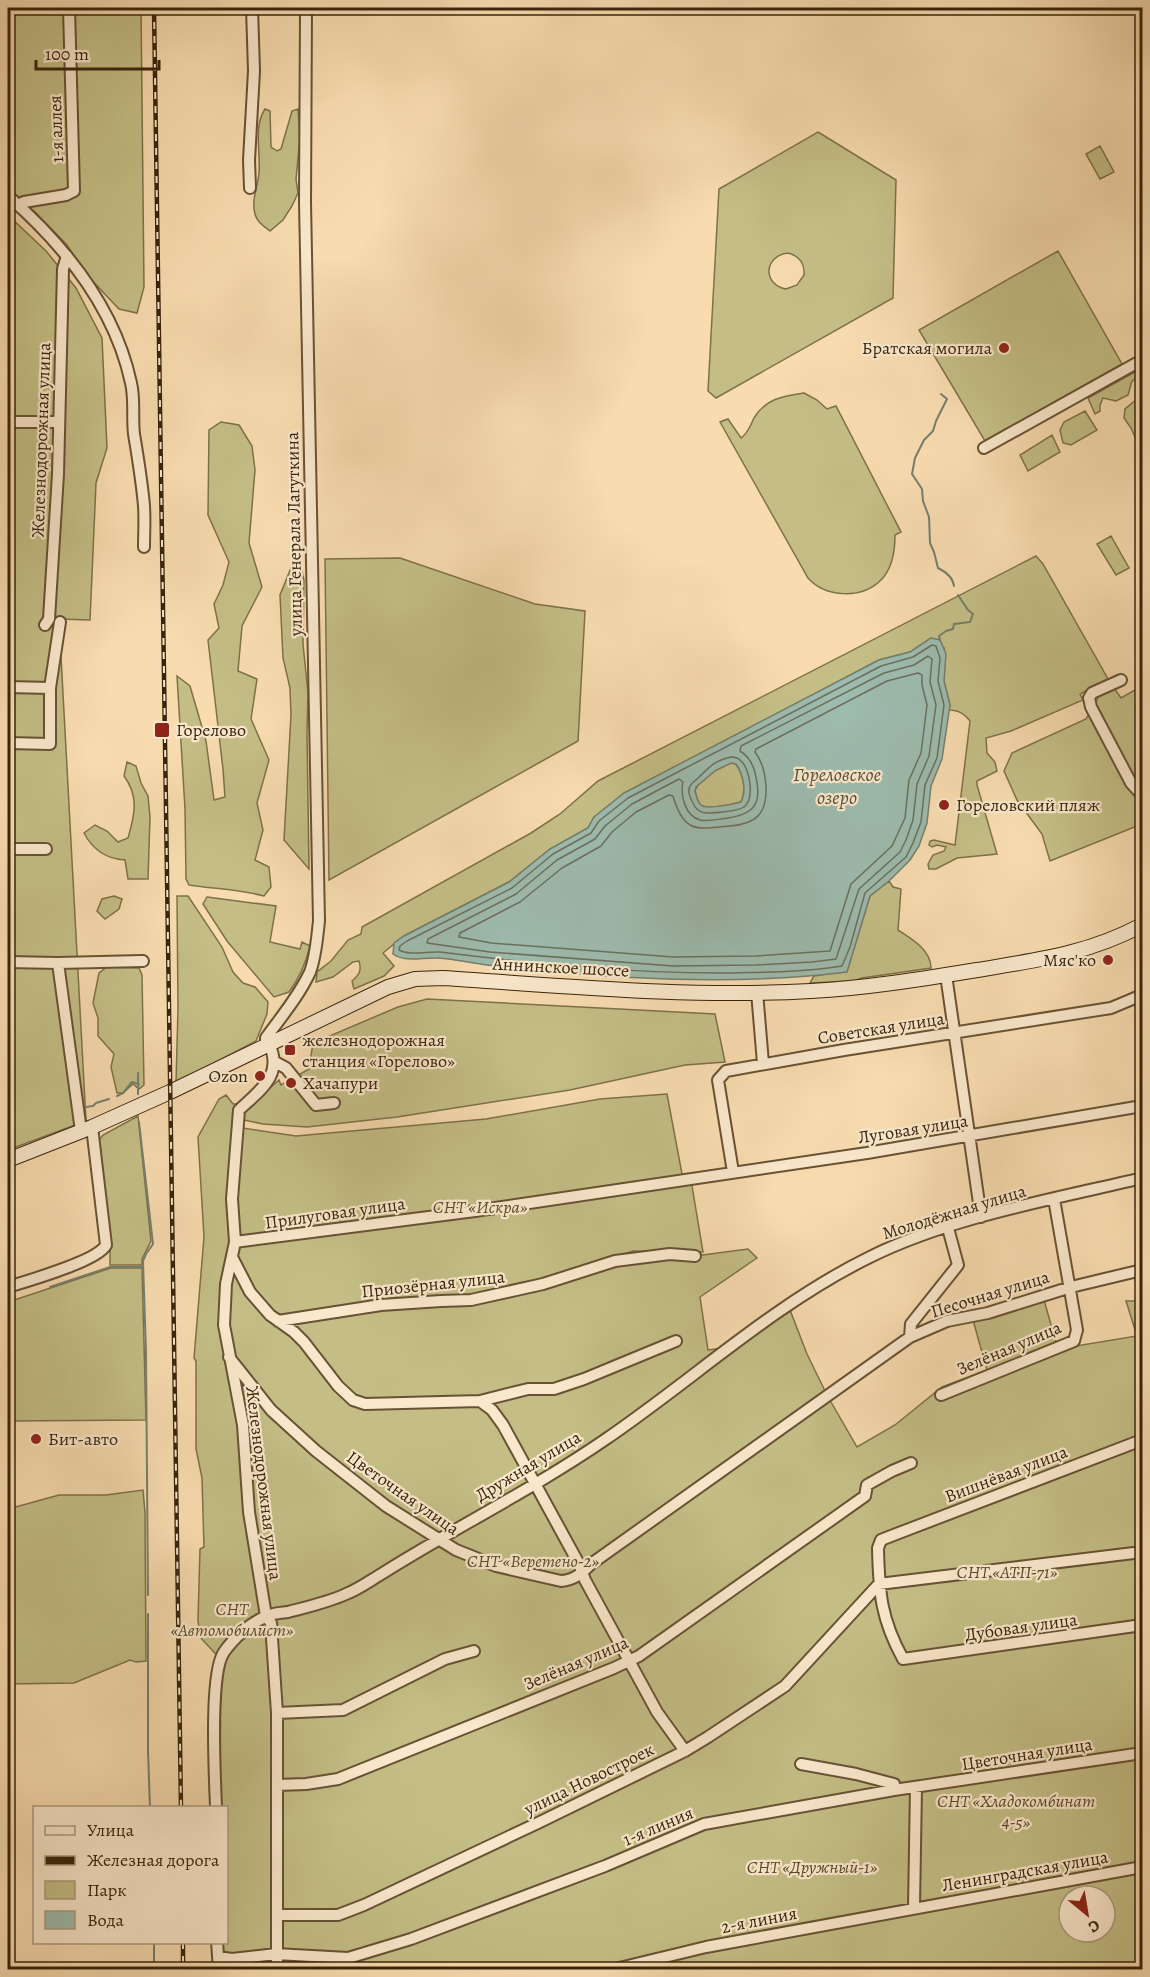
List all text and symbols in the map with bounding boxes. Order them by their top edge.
scale bar [36,33,159,71]
text: 100 m [45,42,89,66]
street label: 1-я аллея [43,95,69,163]
place label: Братская могила [862,336,993,360]
street label: Железнодорожная улица [26,341,56,538]
marker: Братская могила [997,341,1011,355]
street label: улица Генерала Лагуткина [280,431,308,637]
place label: Горелово [176,718,246,742]
marker: Горелово [153,721,171,739]
water label: Гореловское озеро [793,761,881,811]
place label: Гореловский пляж [956,793,1101,817]
marker: Гореловский пляж [937,798,951,812]
place label: Мяс'ко [1043,948,1096,972]
street label: Аннинское шоссе [491,951,630,983]
marker: Мяс'ко [1101,953,1115,967]
street label: Советская улица [816,1006,947,1050]
place label: железнодорожная станция «Горелово» [302,1028,455,1073]
marker: железнодорожная станция «Горелово» [283,1043,297,1057]
place label: Ozon [208,1064,248,1088]
marker: Ozon [253,1069,267,1083]
place label: Хачапури [303,1071,378,1095]
marker: Хачапури [284,1076,298,1090]
street label: Луговая улица [856,1108,970,1150]
street label: Молодёжная улица [879,1179,1030,1245]
street label: Прилуговая улица [263,1191,407,1235]
park label: СНТ «Искра» [433,1195,528,1219]
street label: Приозёрная улица [360,1264,507,1303]
street label: Песочная улица [928,1264,1053,1323]
street label: Зелёная улица [953,1315,1066,1381]
street label: Железнодорожная улица [240,1385,288,1582]
street label: Дружная улица [471,1425,586,1507]
place label: Бит-авто [48,1427,118,1451]
marker: Бит-авто [29,1432,43,1446]
street label: Вишнёвая улица [941,1439,1071,1508]
street label: Цветочная улица [342,1445,465,1541]
park label: СНТ «Веретено-2» [467,1549,600,1573]
park label: СНТ «АТП-71» [957,1560,1058,1584]
park label: СНТ «Автомобилист» [171,1597,294,1642]
street label: Дубовая улица [963,1607,1079,1647]
street label: Зелёная улица [520,1630,633,1696]
street label: Цветочная улица [960,1732,1095,1776]
street label: улица Новостроек [519,1737,658,1821]
park label: СНТ «Хладокомбинат 4-5» [937,1789,1095,1834]
street label: 1-я линия [619,1800,697,1852]
legend [33,1806,228,1944]
text: Улица [87,1818,135,1842]
street label: Ленинградская улица [940,1844,1111,1897]
text: Железная дорога [87,1848,220,1872]
park label: СНТ «Дружный-1» [747,1855,878,1879]
text: Парк [87,1878,127,1902]
north arrow [1057,1884,1117,1944]
street label: 2-я линия [719,1901,799,1939]
text: Вода [87,1908,125,1932]
text: С [1084,1914,1104,1938]

